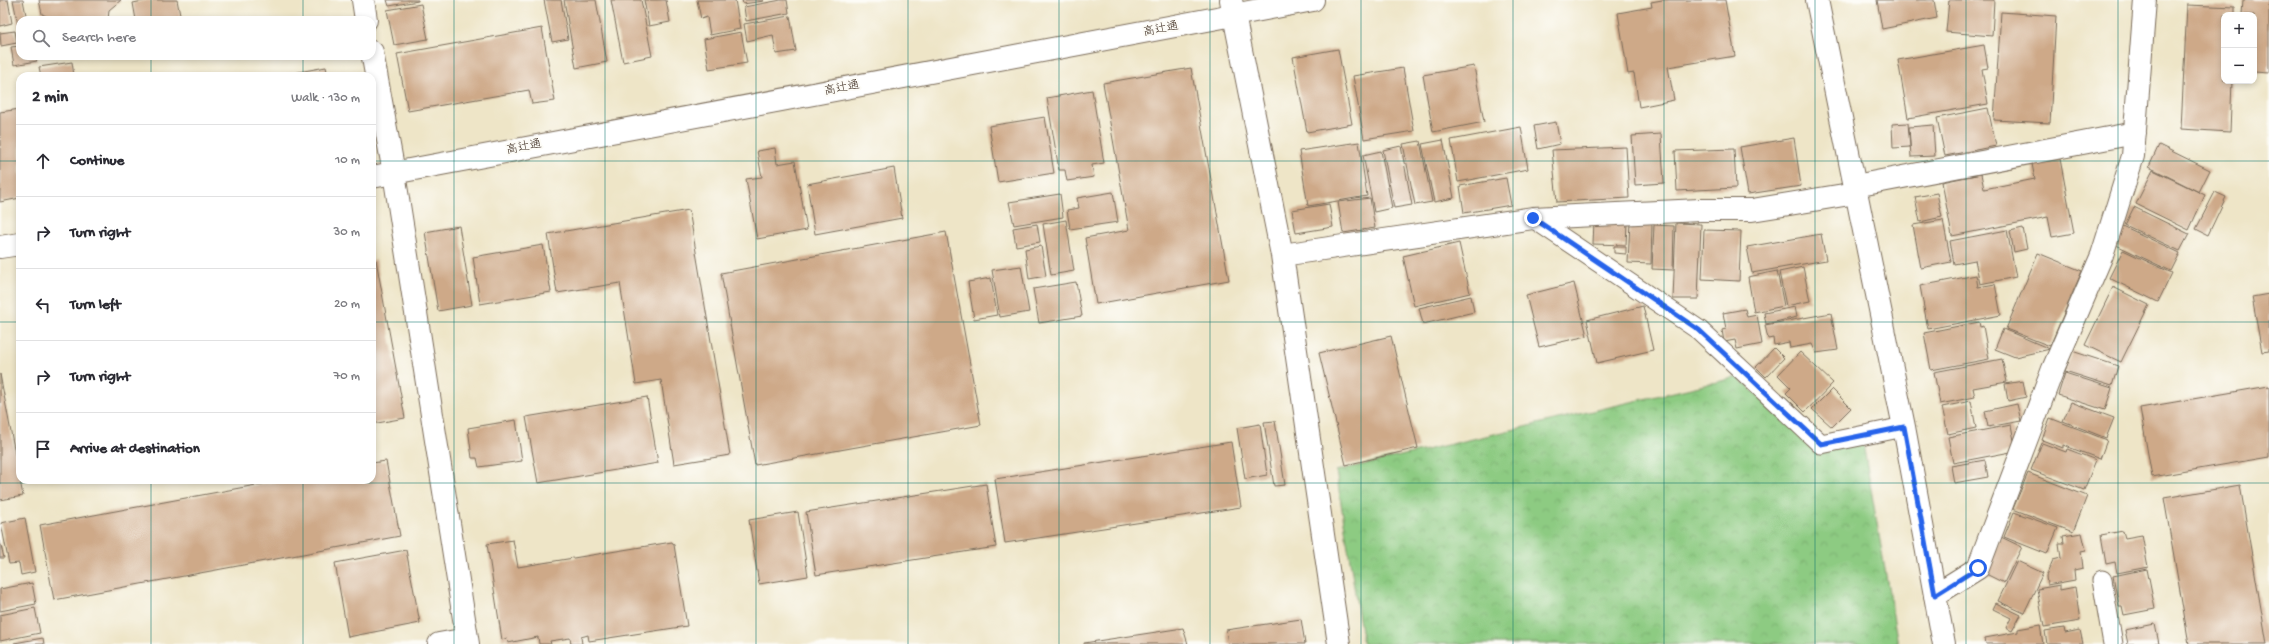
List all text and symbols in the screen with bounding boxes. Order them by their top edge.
map controls [2221,12,2257,84]
button: + [2221,12,2257,48]
search box [16,16,376,60]
street label: 高辻通 [1142,19,1180,40]
icon: search [30,27,52,49]
text: Search here [62,29,136,47]
button: − [2221,48,2257,84]
street label: 高辻通 [823,78,861,99]
text: 2 min [32,88,68,108]
text: Walk · 130 m [291,91,360,106]
street label: 高辻通 [505,137,543,158]
icon: ahead [32,150,54,172]
text: Continue [70,152,124,170]
text: 10 m [335,153,360,168]
route end [1524,209,1542,227]
icon: right [32,222,54,244]
text: Turn right [70,224,130,242]
text: 30 m [334,225,360,240]
icon: left [32,294,54,316]
text: Turn left [70,296,121,314]
text: 20 m [334,297,360,312]
icon: right [32,366,54,388]
text: Turn right [70,368,130,386]
text: 70 m [334,369,360,384]
icon: arrive [32,438,54,460]
text: Arrive at destination [70,440,200,458]
route start [1969,559,1987,577]

